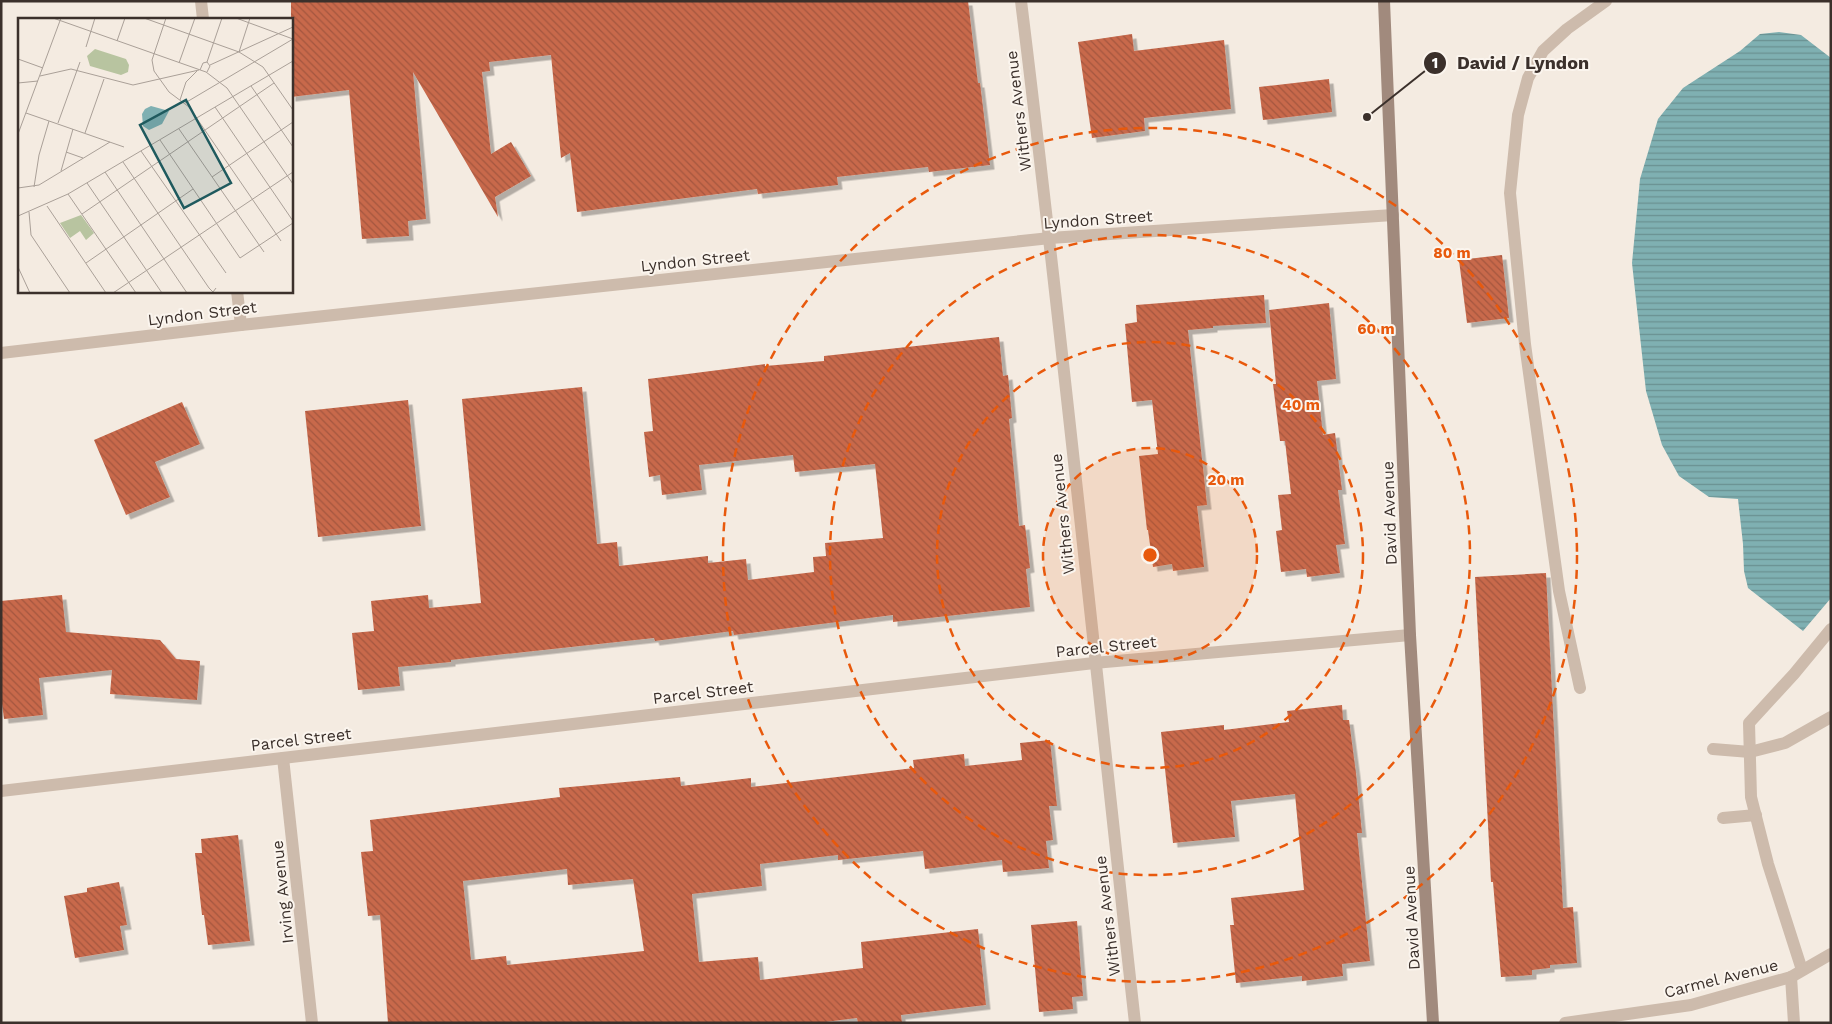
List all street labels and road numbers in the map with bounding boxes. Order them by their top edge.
street label: Withers Avenue [1002,49,1035,172]
street label: Lyndon Street [1043,206,1154,233]
street label: Lyndon Street [640,245,751,276]
street label: Lyndon Street [147,297,258,330]
street label: Withers Avenue [1047,453,1078,575]
street label: David Avenue [1378,461,1401,565]
street label: Parcel Street [1055,632,1158,661]
street label: Parcel Street [652,677,755,708]
street label: Parcel Street [250,724,353,755]
street label: Irving Avenue [268,839,297,944]
street label: Withers Avenue [1091,854,1124,977]
street label: David Avenue [1399,865,1424,971]
street label: Carmel Avenue [1662,955,1780,1002]

